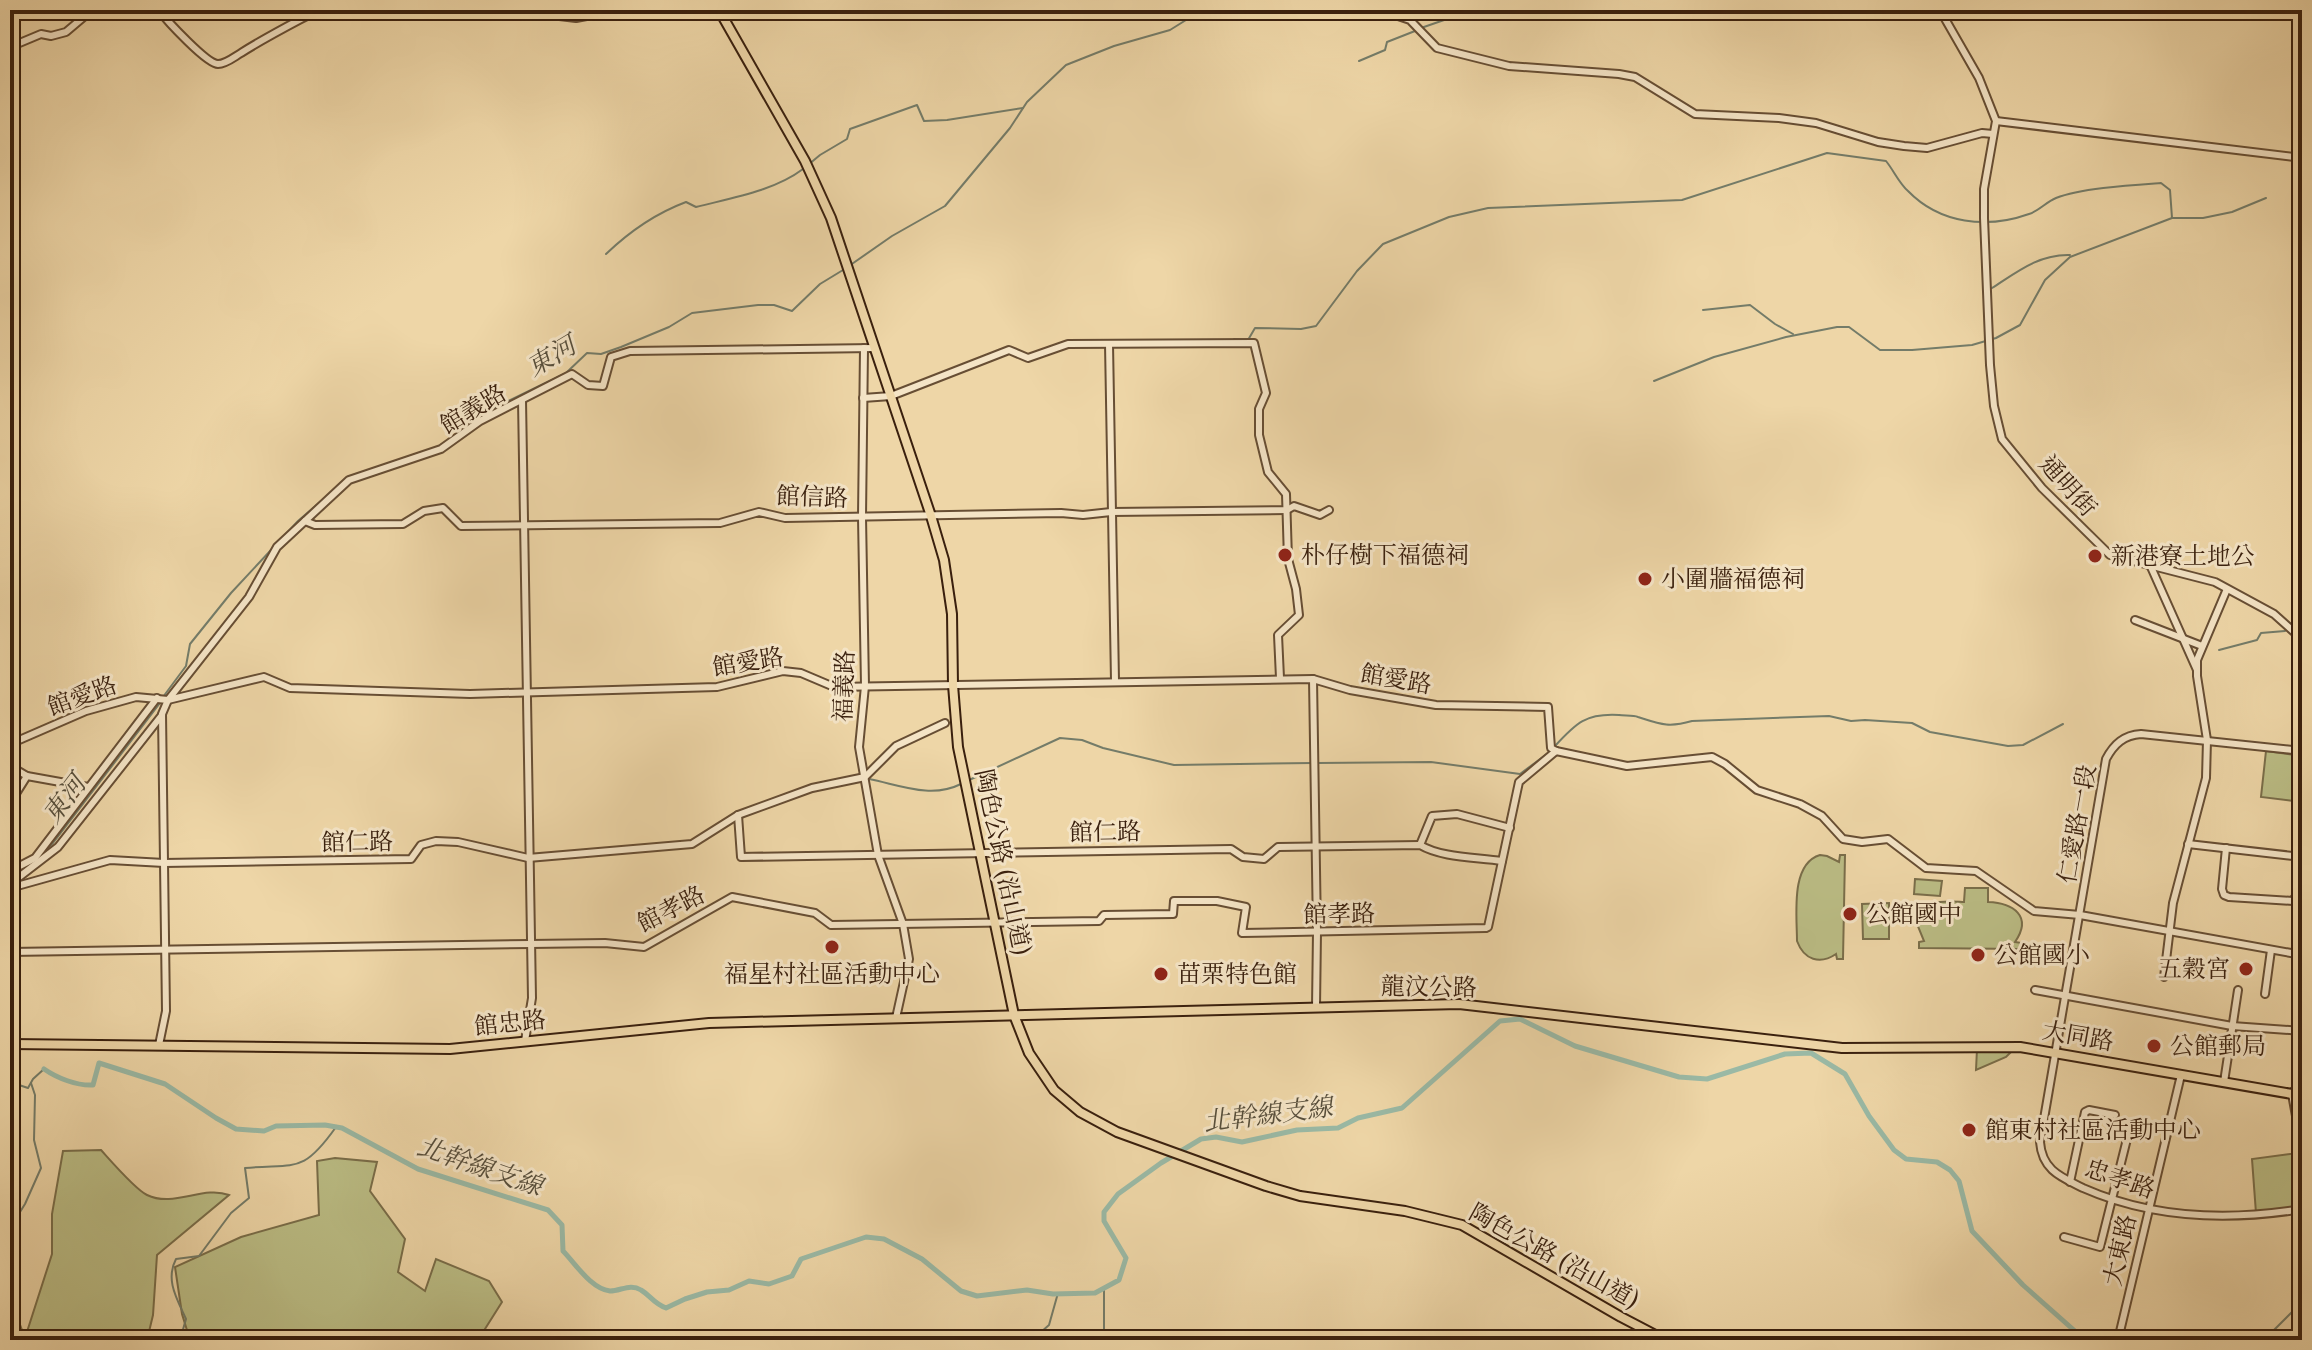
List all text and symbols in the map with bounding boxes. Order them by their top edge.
water label: 東河 [520,327,585,383]
street label: 館義路 [434,378,511,440]
street label: 通明街 [2034,449,2103,522]
street label: 館信路 [776,481,849,512]
place label: 朴仔樹下福德祠 [1301,540,1469,569]
place label: 新港寮土地公 [2111,541,2255,570]
marker: 朴仔樹下福德祠 [1276,546,1294,564]
marker: 新港寮土地公 [2086,547,2104,565]
place label: 小圍牆福德祠 [1661,564,1805,593]
marker: 小圍牆福德祠 [1636,570,1654,588]
street label: 館愛路 [710,642,786,681]
street label: 福義路 [828,649,859,722]
street label: 館愛路 [1358,658,1434,699]
street label: 館愛路 [43,670,121,721]
street label: 仁愛路一段 [2052,762,2101,886]
water label: 東河 [36,765,95,829]
street label: 陶色公路 (沿山道) [970,766,1037,957]
street label: 館仁路 [1069,816,1141,847]
street label: 館仁路 [321,826,393,857]
street label: 館孝路 [632,879,709,938]
street label: 館孝路 [1303,898,1375,929]
place label: 公館國中 [1866,899,1962,928]
marker: 公館國中 [1841,905,1859,923]
marker: 福星村社區活動中心 [823,938,841,956]
place label: 公館國小 [1994,940,2090,969]
marker: 公館國小 [1969,946,1987,964]
place label: 五穀宮 [2158,954,2230,983]
place label: 福星村社區活動中心 [724,959,940,988]
place label: 苗栗特色館 [1177,959,1297,988]
marker: 五穀宮 [2237,960,2255,978]
marker: 苗栗特色館 [1152,965,1170,983]
street label: 龍汶公路 [1381,971,1477,1002]
street label: 館忠路 [473,1004,547,1041]
street label: 大同路 [2040,1015,2116,1056]
place label: 公館郵局 [2170,1031,2266,1060]
marker: 公館郵局 [2145,1037,2163,1055]
water label: 北幹線支線 [1202,1090,1337,1138]
place label: 館東村社區活動中心 [1985,1115,2201,1144]
marker: 館東村社區活動中心 [1960,1121,1978,1139]
water label: 北幹線支線 [413,1130,549,1203]
street label: 忠孝路 [2081,1153,2159,1204]
street label: 陶色公路 (沿山道) [1465,1197,1644,1314]
street label: 大東路 [2097,1212,2142,1288]

